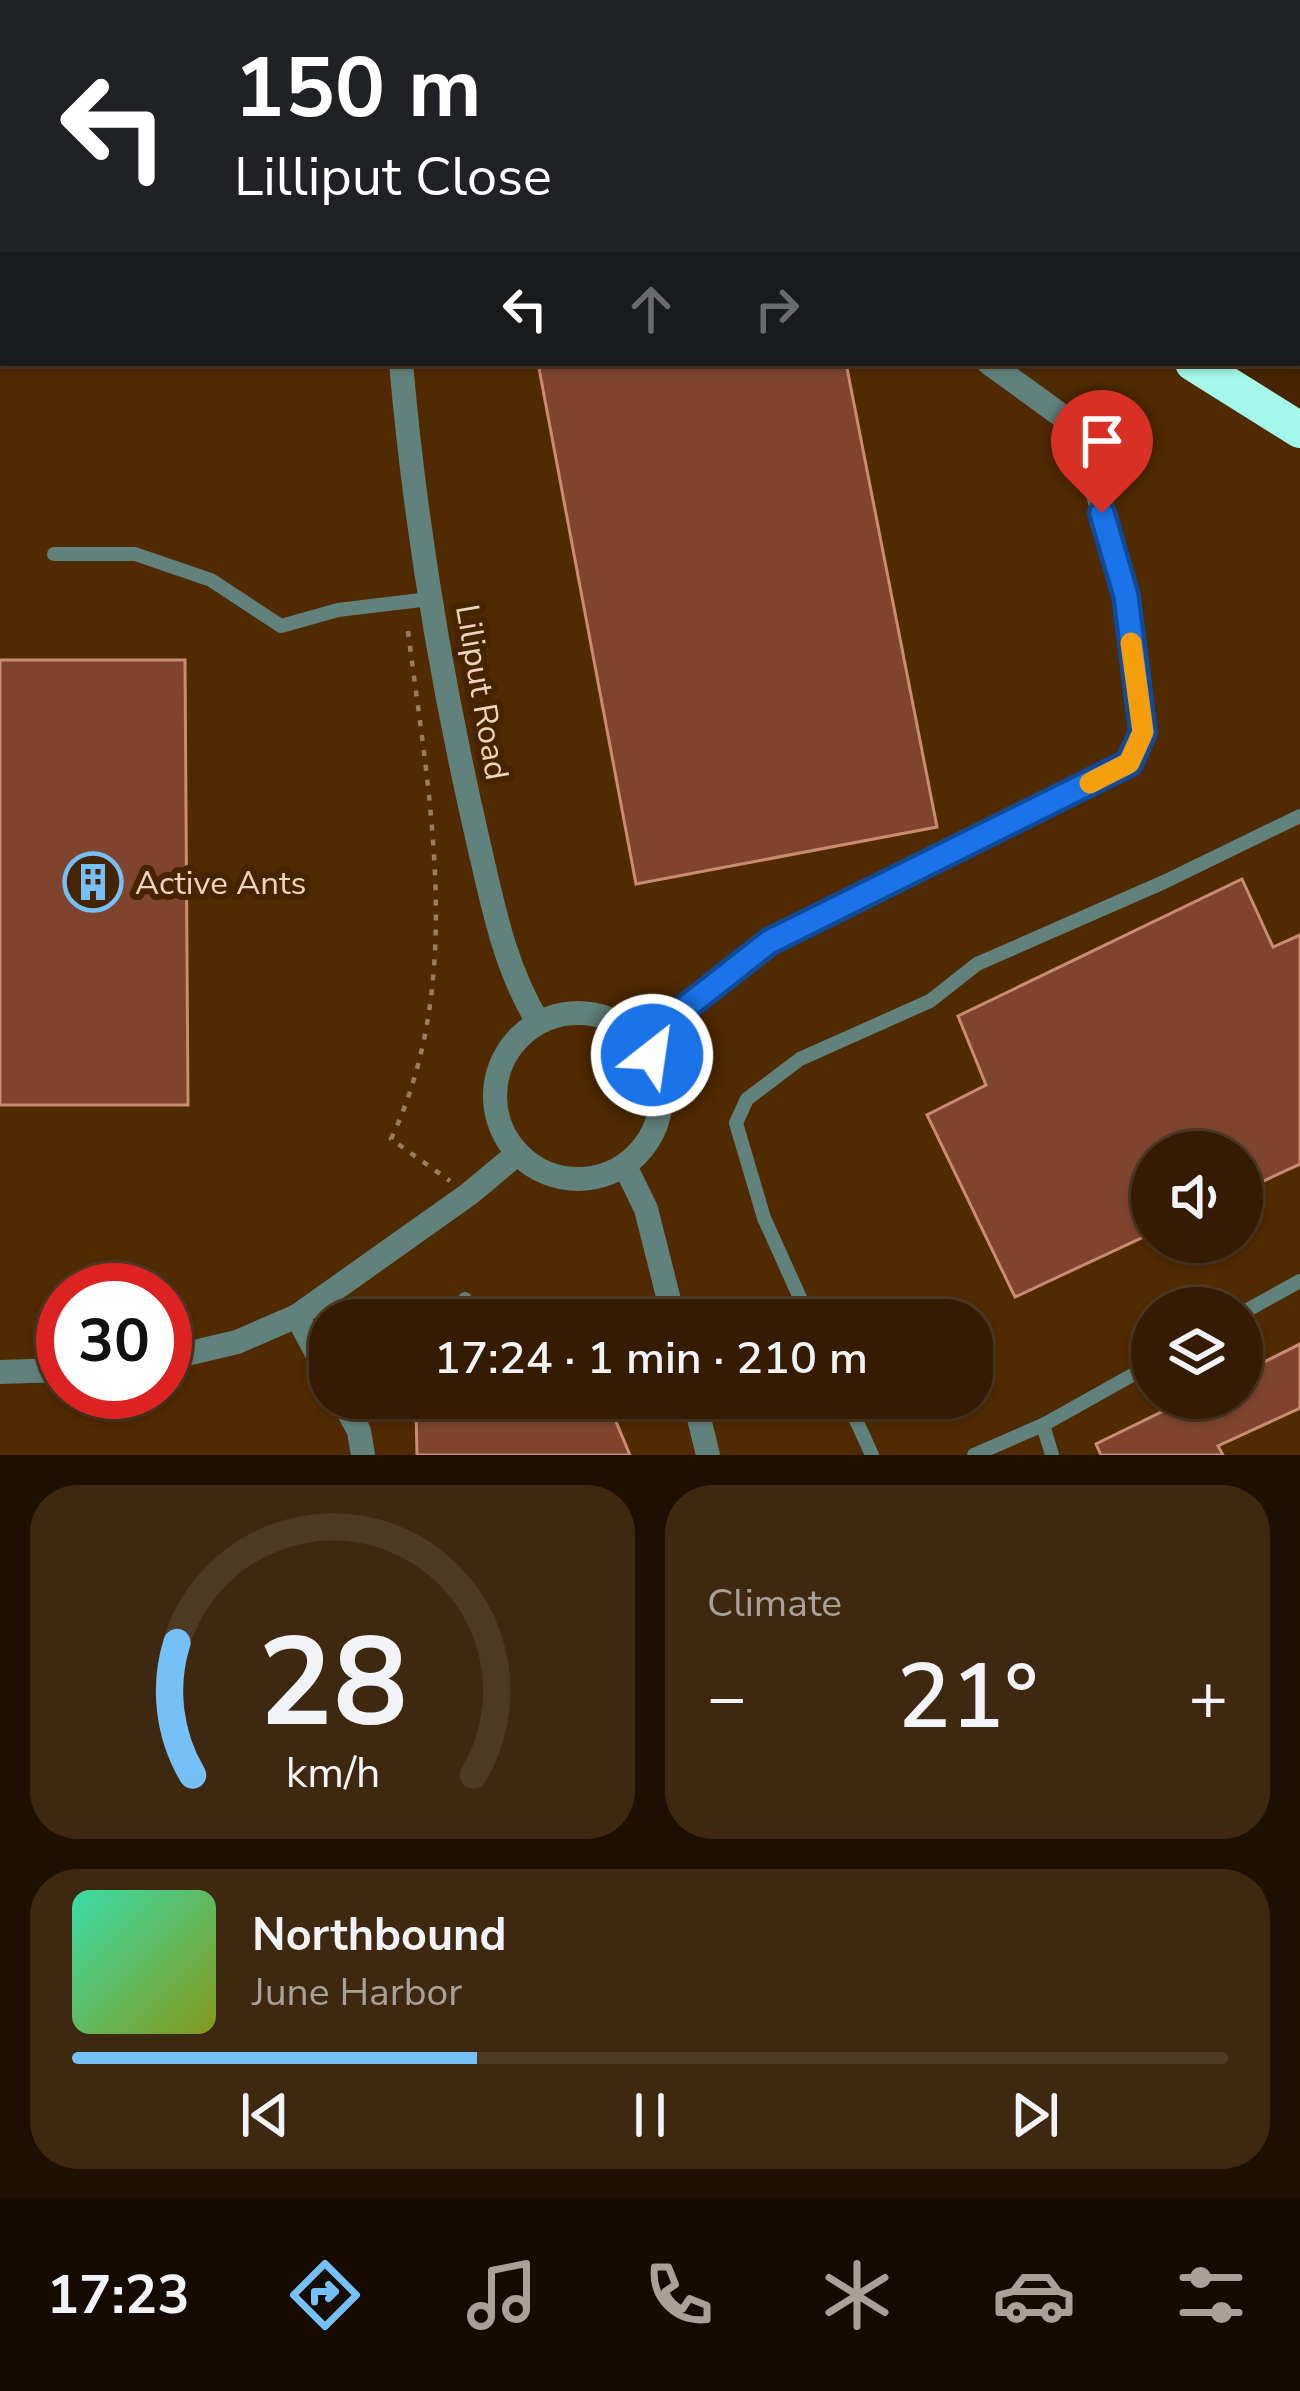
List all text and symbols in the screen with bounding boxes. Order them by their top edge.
text: 150 m [234,31,482,146]
icon: left [36,48,192,204]
text: Lilliput Close [234,140,552,214]
icon: left [492,276,558,342]
icon: ahead [618,276,684,342]
icon: right [744,276,810,342]
pin [1051,390,1153,513]
icon: arrive [1069,408,1135,474]
street label: Liliput Road [444,601,519,784]
building icon: Active Ants [62,851,124,913]
place label: Active Ants [135,861,306,906]
position arrow [589,992,715,1118]
map controls [1131,1131,1263,1419]
button: sound [1131,1131,1263,1263]
speed limit sign: 30 [36,1263,192,1419]
button: layers [1131,1287,1263,1419]
text: 17:24 · 1 min · 210 m [434,1328,868,1389]
text: Climate [707,1577,842,1630]
text: 28 [258,1598,407,1768]
text: 21° [897,1636,1038,1759]
text: − [707,1653,747,1743]
text: + [1188,1653,1228,1743]
text: km/h [285,1744,380,1802]
text: Northbound [252,1905,506,1966]
text: June Harbor [252,1966,462,2019]
icon: previous [232,2082,298,2148]
icon: pause [617,2082,683,2148]
icon: next [1002,2082,1068,2148]
icon: directions [283,2253,367,2337]
icon: music [460,2253,544,2337]
icon: phone [637,2253,721,2337]
icon: climate [815,2253,899,2337]
icon: car [992,2253,1076,2337]
icon: filters [1169,2253,1253,2337]
text: 17:23 [47,2258,190,2332]

